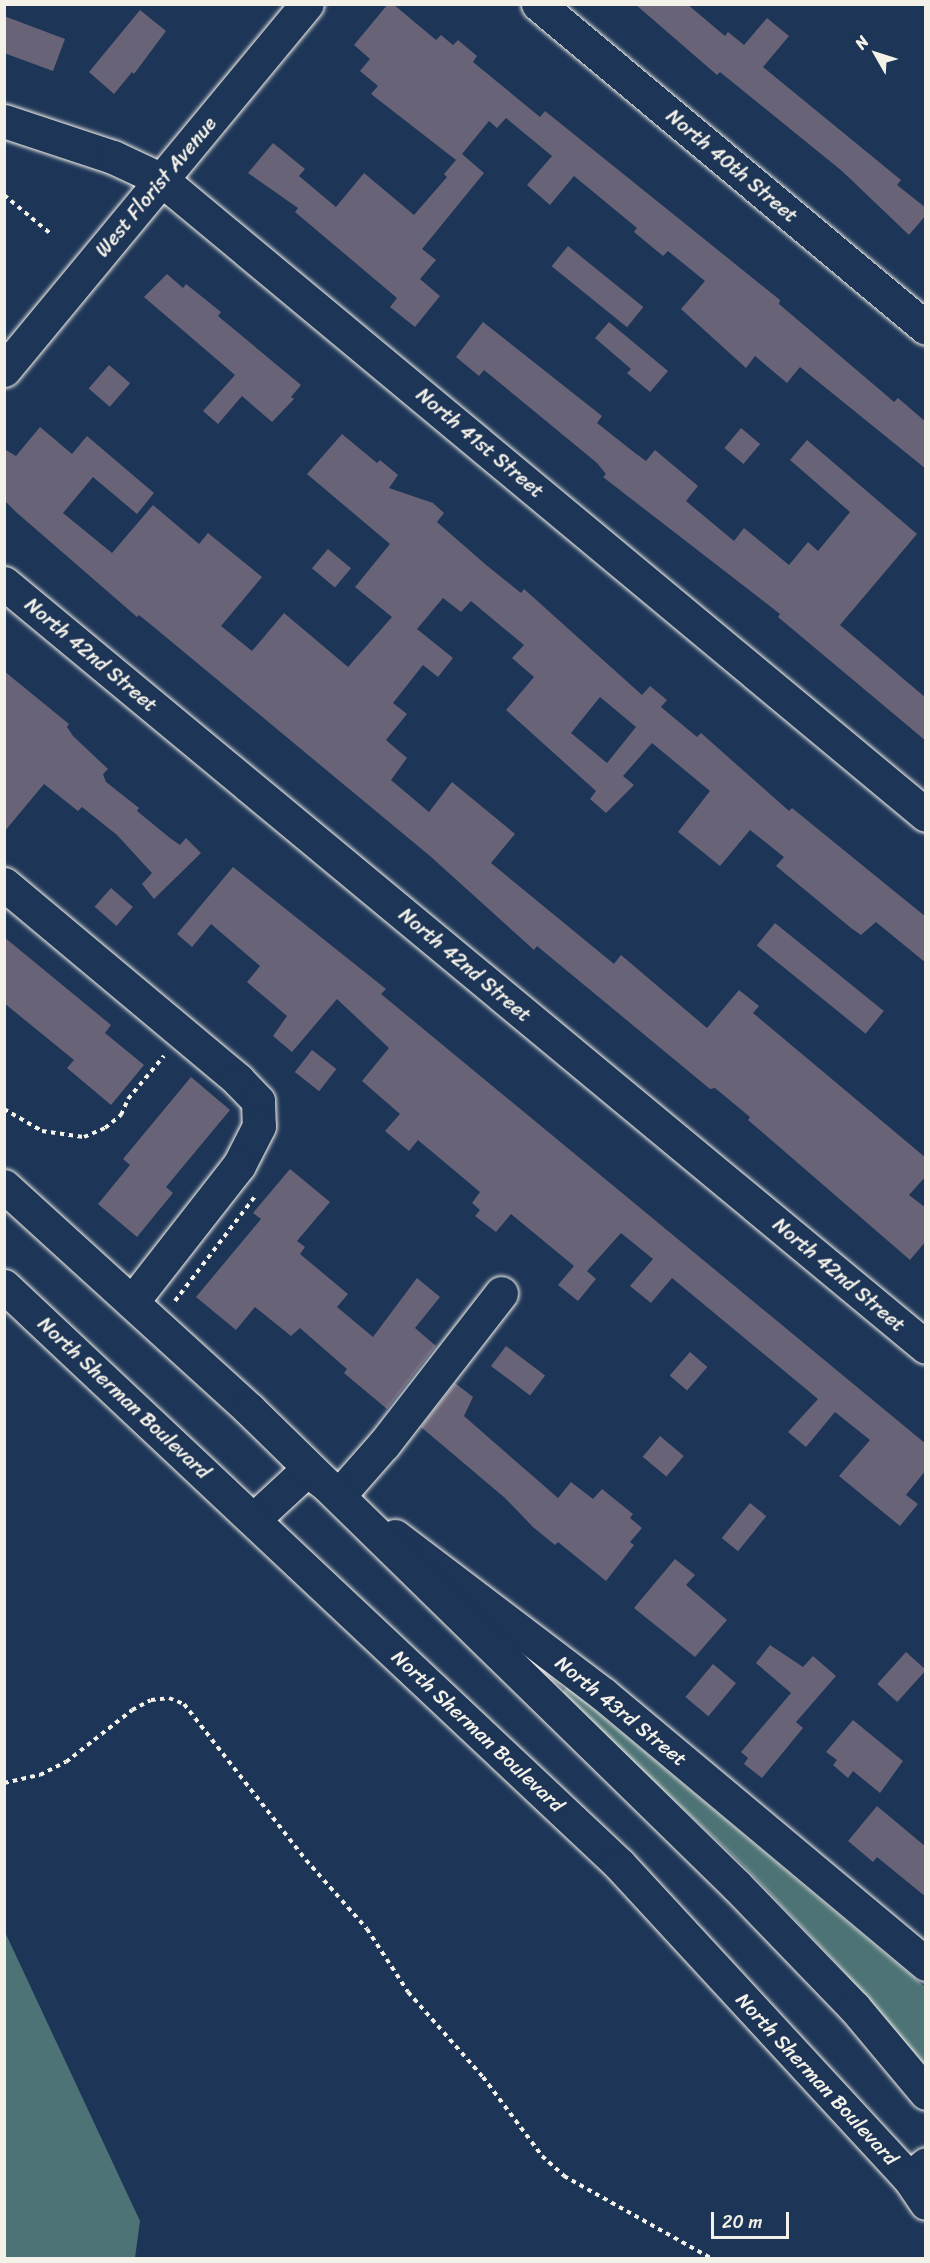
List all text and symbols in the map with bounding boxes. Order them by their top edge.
north arrow [846,24,906,84]
text: N [847,29,876,56]
street label: North 40th Street [661,104,803,228]
street label: West Florist Avenue [90,112,222,262]
street label: North 41st Street [411,383,549,503]
street label: North 42nd Street [20,593,162,717]
street label: North 42nd Street [394,903,536,1027]
street label: North 42nd Street [768,1213,910,1337]
street label: North Sherman Boulevard [33,1312,215,1484]
street label: North Sherman Boulevard [387,1645,569,1817]
street label: North 43rd Street [550,1651,692,1771]
street label: North Sherman Boulevard [731,1988,903,2170]
scale bar [714,2200,792,2238]
text: 20 m [722,2206,762,2238]

